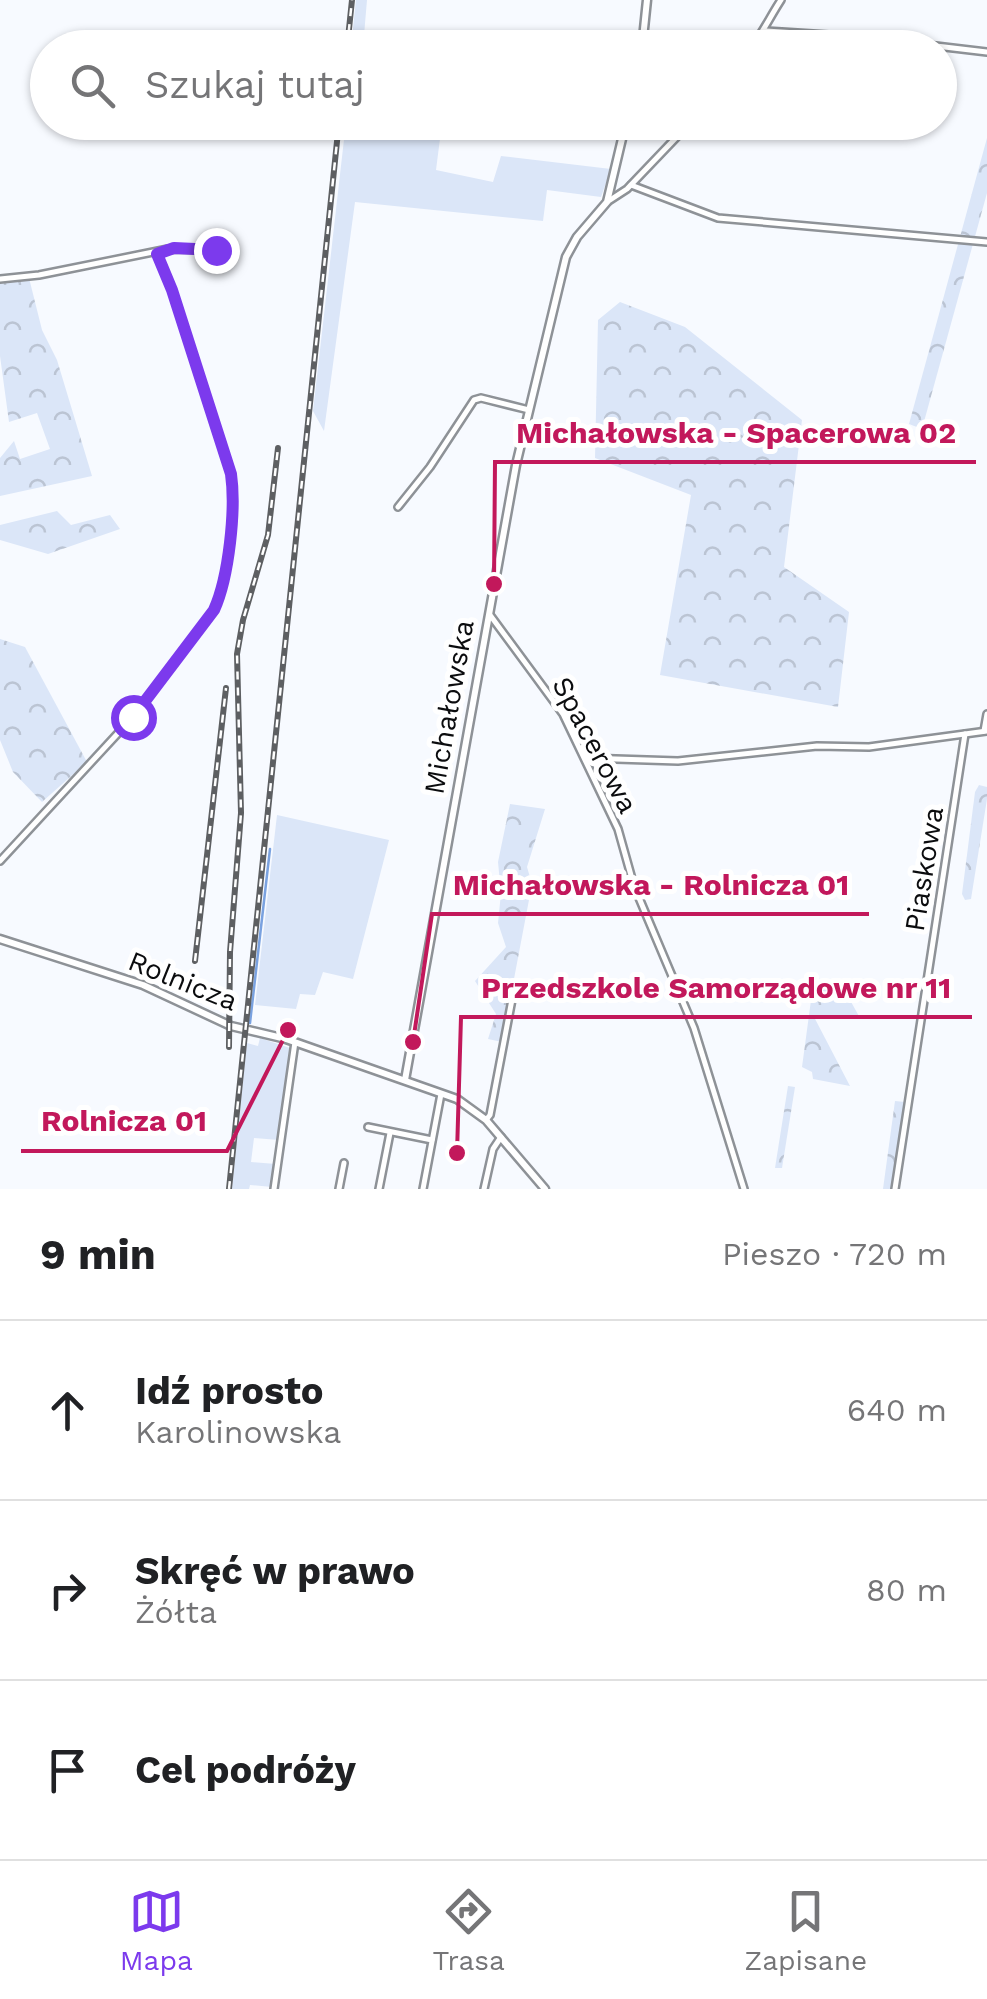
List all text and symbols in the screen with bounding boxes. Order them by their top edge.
search box [30,30,957,140]
icon: search [65,58,120,113]
text: Szukaj tutaj [145,63,365,107]
route end [194,228,240,274]
callout: Michałowska - Spacerowa 02 [495,402,976,462]
text: Michałowska - Spacerowa 02 [516,415,956,450]
street label: Michałowska [417,617,481,797]
street label: Spacerowa [545,671,645,819]
route start [111,695,157,741]
street label: Piaskowa [898,804,950,934]
callout: Michałowska - Rolnicza 01 [432,854,869,914]
text: Michałowska - Rolnicza 01 [453,867,849,902]
street label: Rolnicza [124,944,243,1018]
callout: Przedszkole Samorządowe nr 11 [461,957,972,1017]
text: Przedszkole Samorządowe nr 11 [481,970,951,1005]
callout: Rolnicza 01 [21,1091,227,1151]
text: Rolnicza 01 [41,1103,207,1138]
text: 9 min [40,1230,156,1279]
text: Pieszo · 720 m [722,1235,947,1273]
text: Idź prosto [135,1369,324,1413]
icon: ahead [40,1383,95,1438]
text: 640 m [847,1391,947,1429]
text: Karolinowska [135,1413,341,1451]
text: Skręć w prawo [135,1549,415,1593]
icon: right [40,1563,95,1618]
text: 80 m [866,1571,947,1609]
text: Żółta [135,1593,217,1631]
icon: arrive [40,1743,95,1798]
text: Cel podróży [135,1748,356,1792]
tab: Mapa [120,1884,193,1977]
tab: Trasa [432,1884,505,1977]
tab: Zapisane [745,1884,867,1977]

